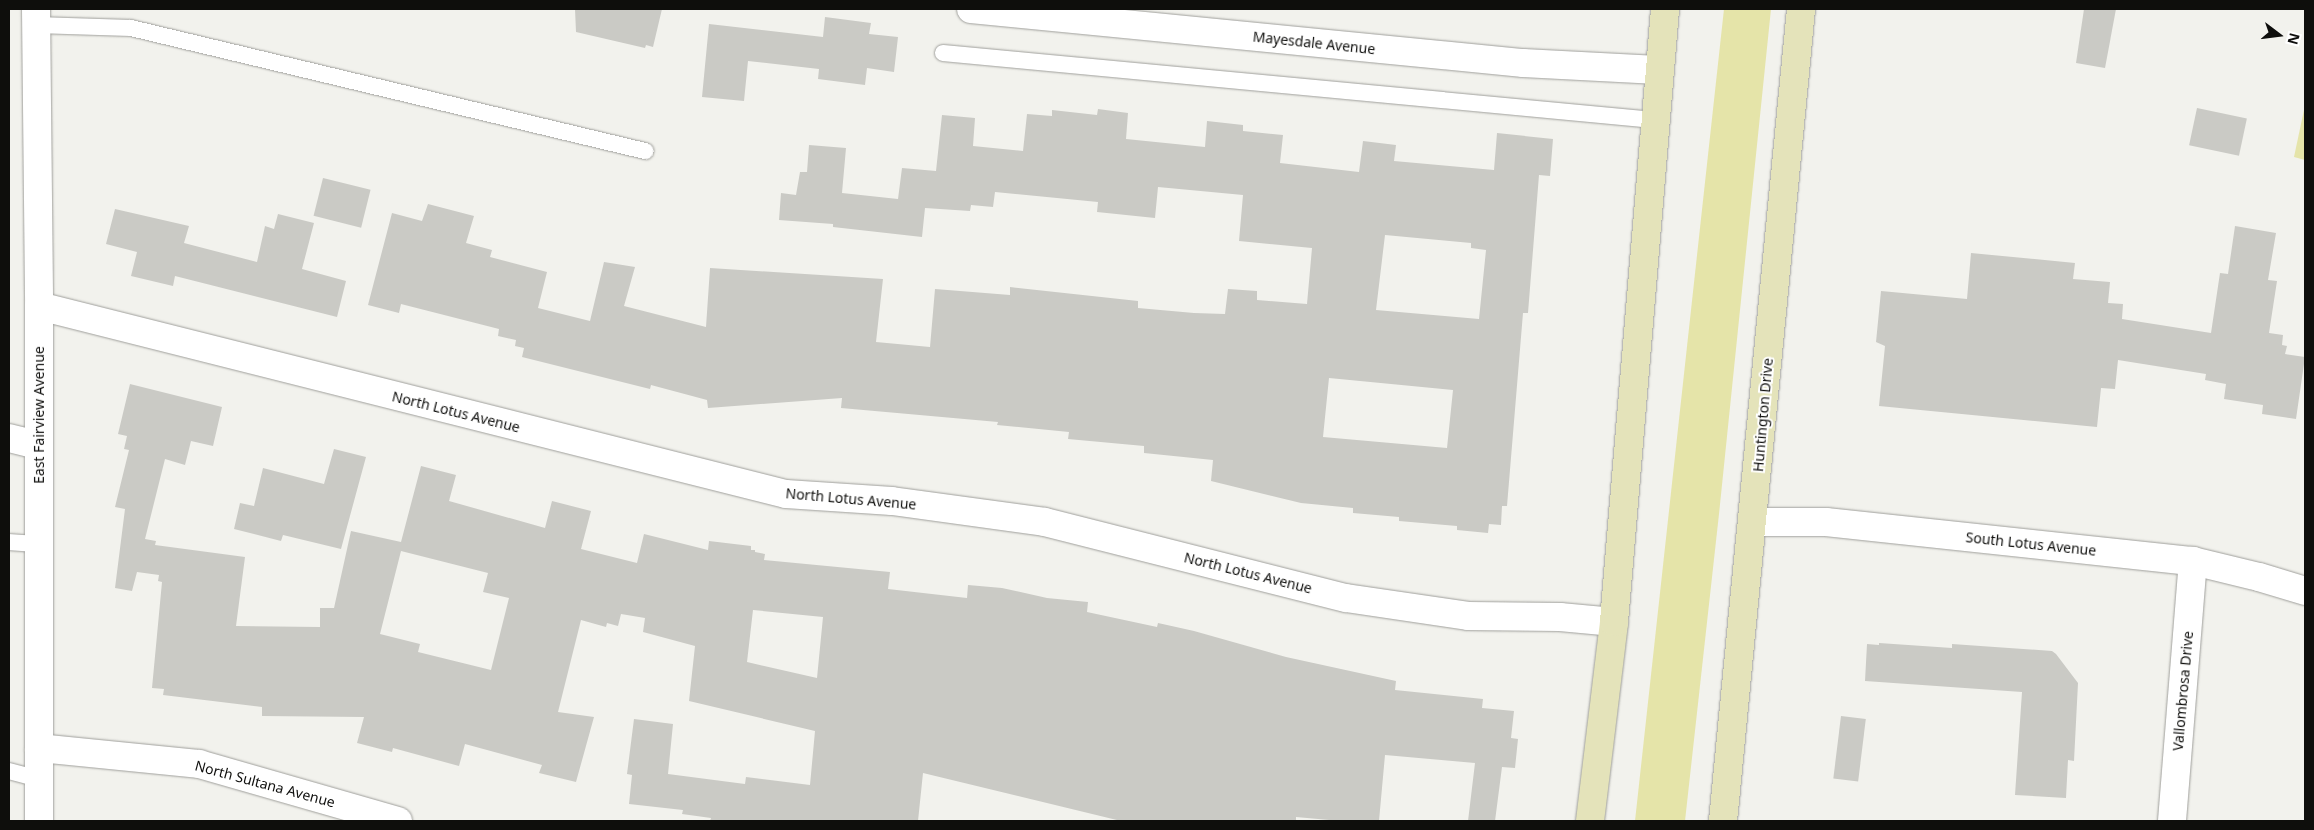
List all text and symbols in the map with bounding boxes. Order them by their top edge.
north arrow [2254,10,2304,60]
street label: Mayesdale Avenue [1252,28,1376,58]
text: N [2283,31,2305,47]
street label: East Fairview Avenue [31,346,47,484]
street label: Huntington Drive [1750,357,1776,473]
street label: North Lotus Avenue [390,388,522,436]
street label: North Lotus Avenue [785,485,917,513]
street label: South Lotus Avenue [1965,529,2097,559]
street label: North Lotus Avenue [1182,549,1314,597]
street label: Vallombrosa Drive [2169,630,2197,752]
street label: North Sultana Avenue [193,757,337,811]

